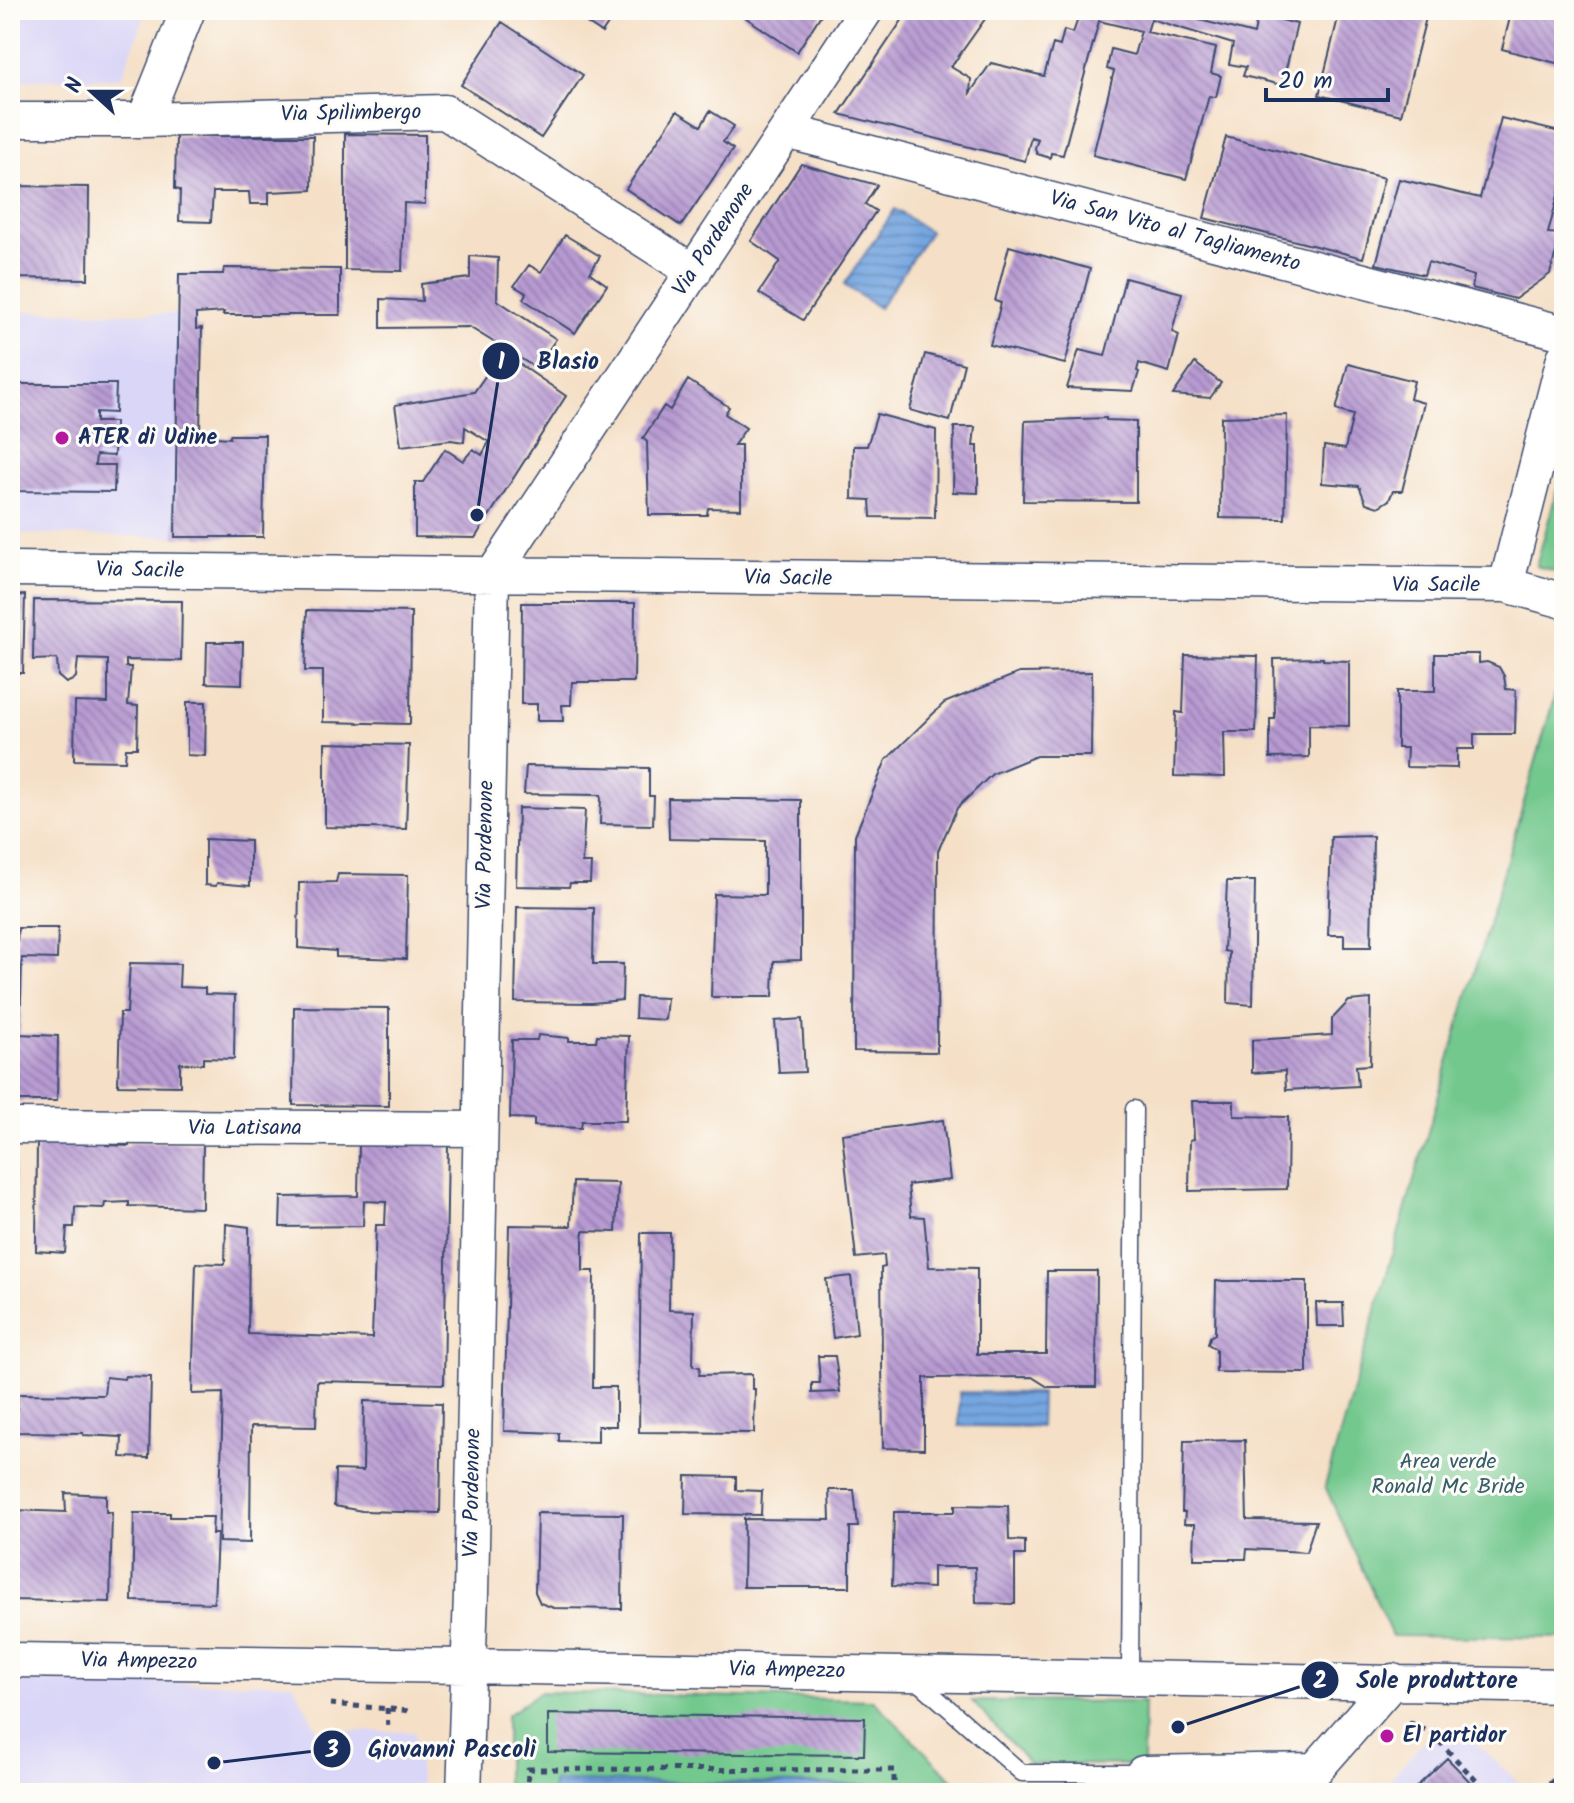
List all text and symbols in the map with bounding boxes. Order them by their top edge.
north arrow [52,52,132,132]
scale bar [1266,52,1388,102]
text: 20 m [1278,62,1333,101]
text: N [57,73,95,98]
street label: Via Spilimbergo [280,95,422,133]
street label: Via Pordenone [664,176,764,304]
street label: Via San Vito al Tagliamento [1046,182,1304,282]
callout: Blasio [481,337,615,385]
text: 1 [497,343,505,382]
text: Blasio [537,343,599,382]
place label: ATER di Udine [78,421,218,456]
marker: ATER di Udine [53,429,71,447]
street label: Via Sacile [95,553,185,589]
street label: Via Sacile [743,561,833,597]
street label: Via Sacile [1392,568,1480,603]
street label: Via Pordenone [467,780,505,910]
street label: Via Latisana [188,1111,302,1146]
street label: Via Pordenone [454,1428,492,1558]
park label: Area verde Ronald Mc Bride [1371,1445,1525,1505]
street label: Via Ampezzo [80,1643,198,1681]
street label: Via Ampezzo [728,1652,846,1690]
callout: Sole produttore [1300,1656,1533,1704]
text: 2 [1313,1662,1327,1701]
text: Sole produttore [1356,1662,1518,1701]
place label: El partidor [1403,1719,1507,1754]
callout: Giovanni Pascoli [312,1725,552,1773]
marker: El partidor [1378,1727,1396,1745]
text: 3 [324,1731,339,1770]
text: Giovanni Pascoli [368,1731,537,1770]

